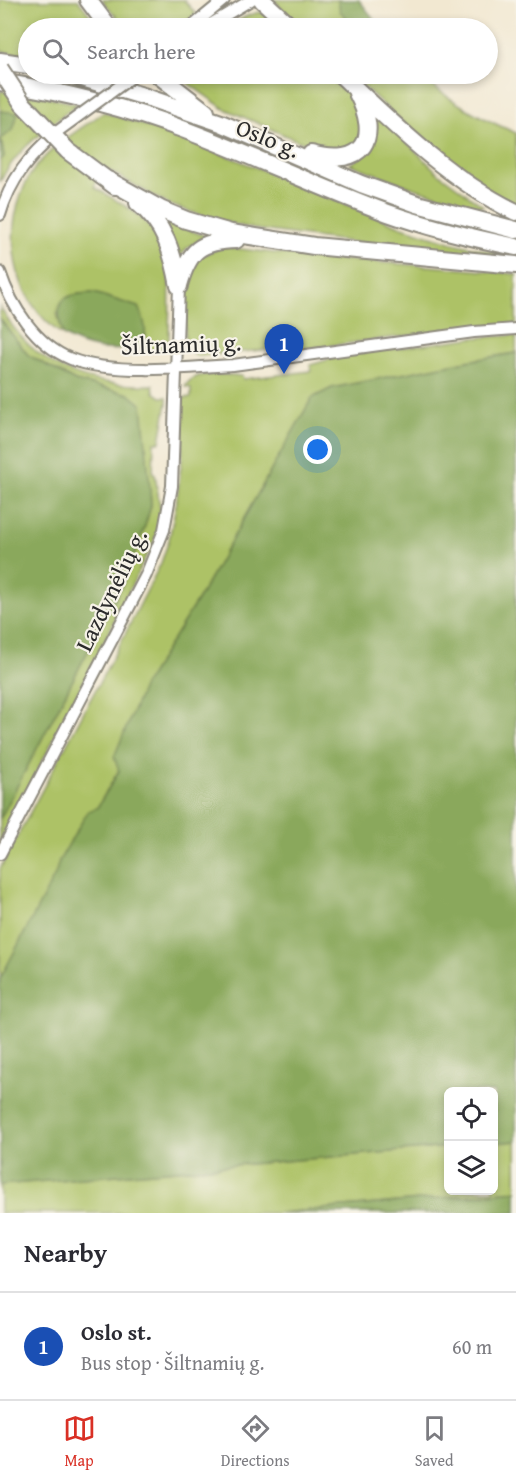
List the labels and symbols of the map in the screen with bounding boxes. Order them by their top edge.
street label: Oslo g. [231,109,305,167]
street label: Šiltnamių g. [120,324,242,364]
pin: 1 [264,324,304,374]
your location [303,435,332,464]
street label: Lazdynėlių g. [66,523,156,657]

